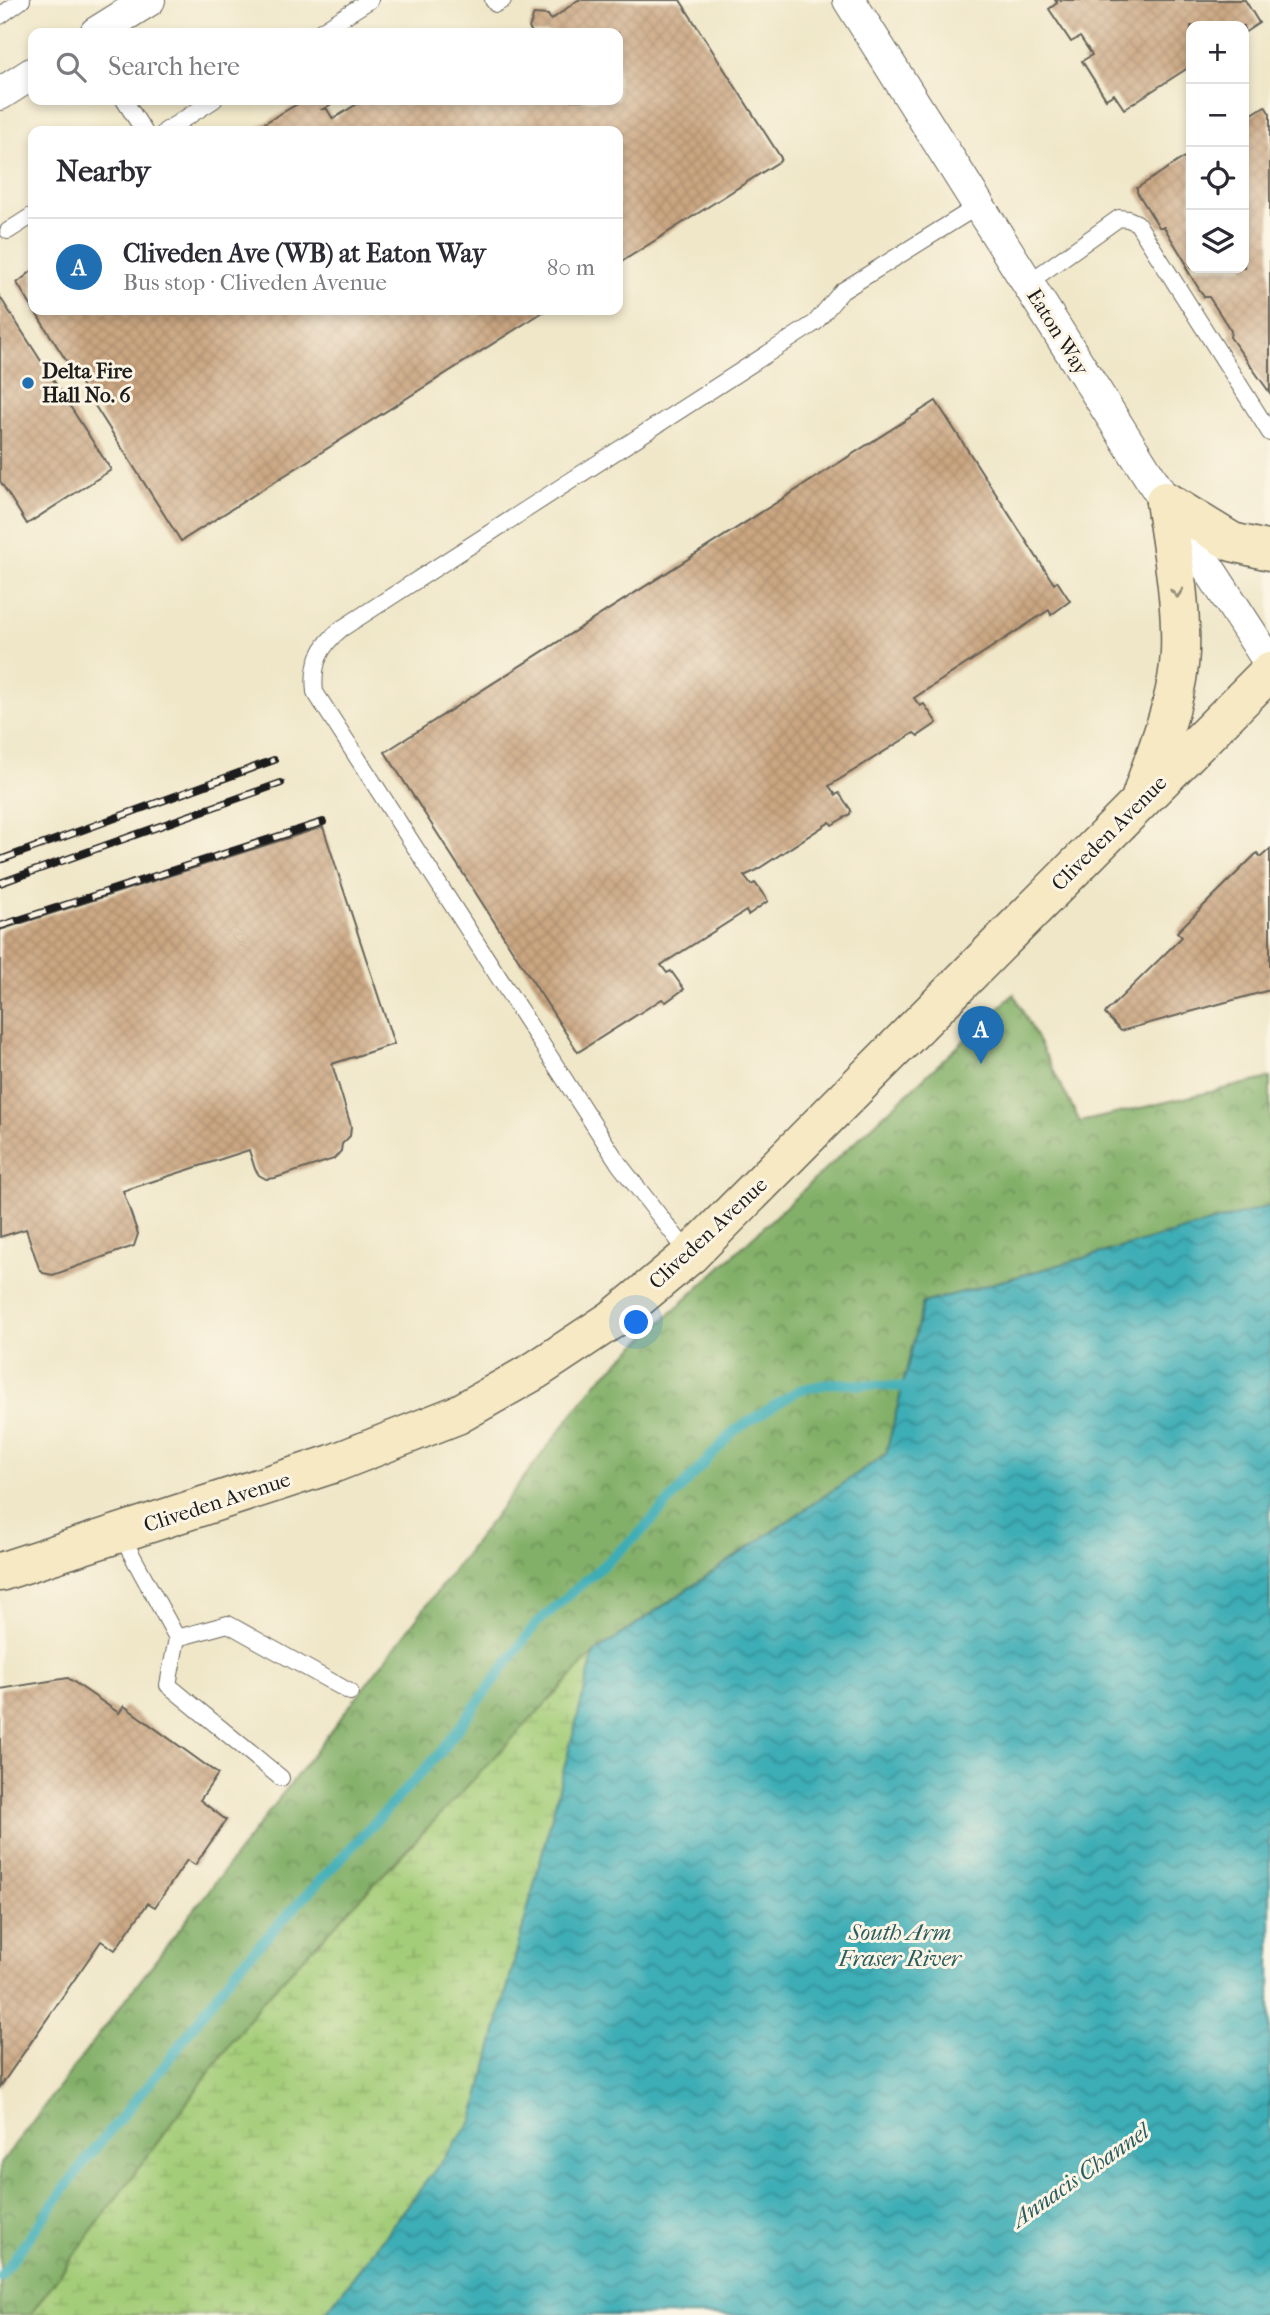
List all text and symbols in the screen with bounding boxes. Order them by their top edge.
map controls [1186,21,1249,273]
button: + [1186,21,1249,84]
search box [28,28,623,105]
icon: search [52,48,90,86]
text: Search here [108,51,240,82]
button: − [1186,84,1249,147]
button: locate [1186,147,1249,210]
text: Nearby [56,154,151,189]
button: layers [1186,210,1249,273]
text: Cliveden Ave (WB) at Eaton Way [123,238,486,269]
text: A [72,254,86,281]
text: 80 m [547,254,595,281]
text: Bus stop · Cliveden Avenue [123,269,387,296]
street label: Eaton Way [1022,285,1094,380]
place label: Delta Fire Hall No. 6 [42,359,133,407]
marker: Delta Fire Hall No. 6 [20,375,36,391]
one-way arrow [1169,588,1184,599]
street label: Cliveden Avenue [1047,771,1171,895]
pin: A [958,1006,1004,1064]
street label: Cliveden Avenue [644,1172,772,1294]
your location [619,1305,653,1339]
street label: Cliveden Avenue [141,1467,293,1537]
water label: South Arm Fraser River [838,1919,963,1972]
water label: Annacis Channel [1004,2117,1156,2234]

